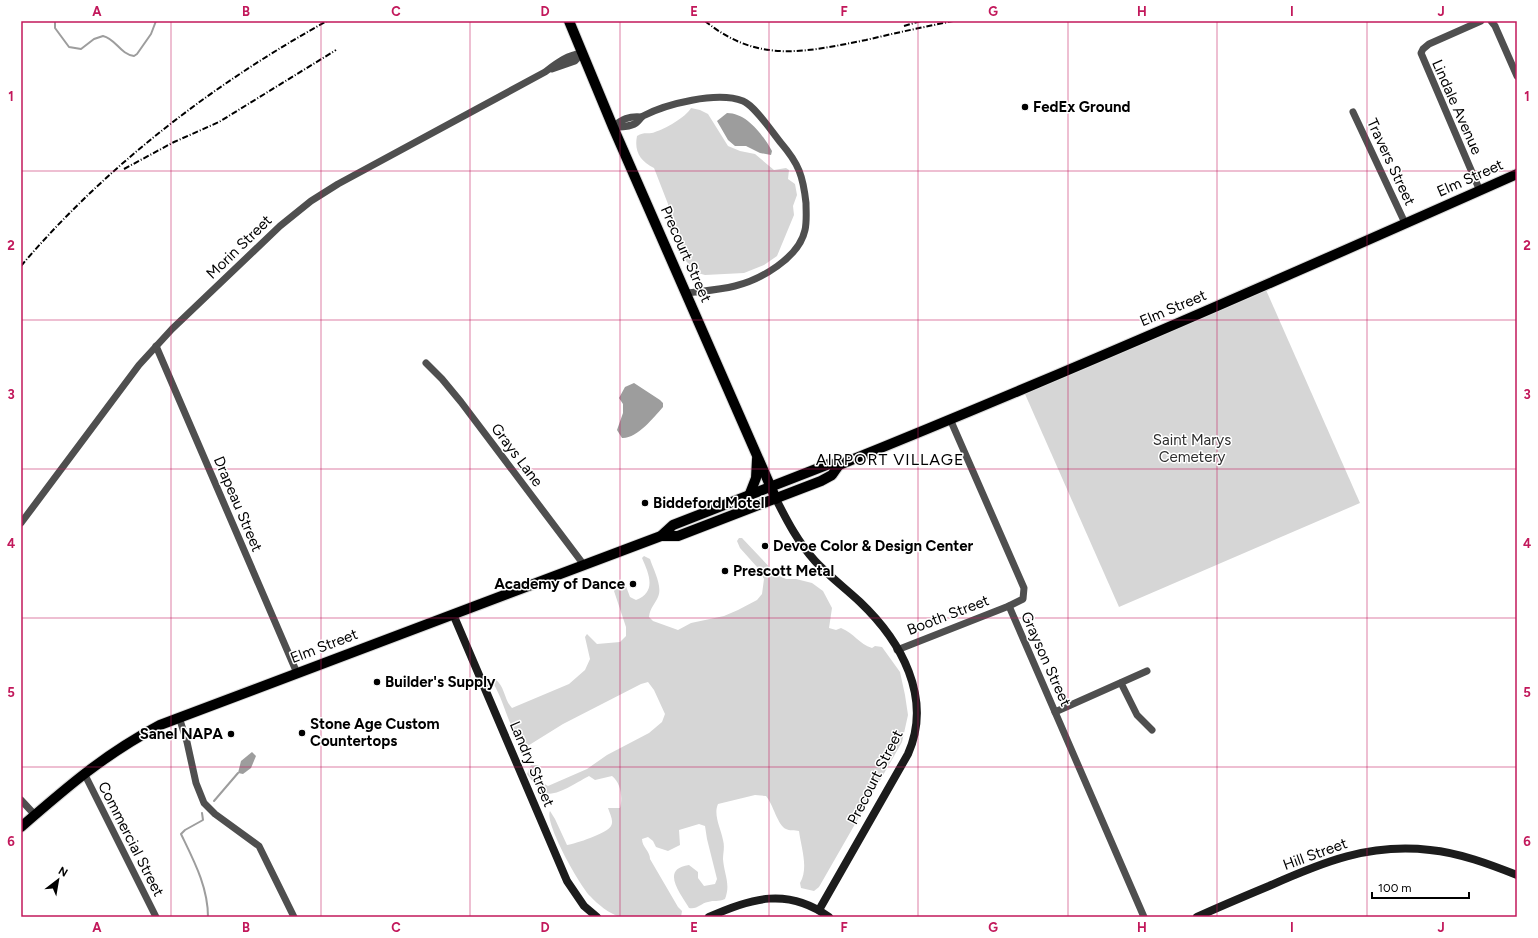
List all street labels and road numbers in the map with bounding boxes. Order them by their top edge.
street label: Lindale Avenue [1428,57,1486,157]
street label: Travers Street [1363,116,1419,209]
street label: Elm Street [1434,155,1506,201]
street label: Precourt Street [657,203,715,305]
street label: Morin Street [203,211,276,283]
street label: Elm Street [1137,286,1209,330]
street label: Grays Lane [487,420,547,490]
street label: Drapeau Street [210,454,266,555]
street label: Booth Street [904,591,992,639]
street label: Grayson Street [1017,609,1075,709]
street label: Elm Street [288,625,361,667]
street label: Landry Street [506,718,558,810]
street label: Precourt Street [843,727,907,827]
street label: Commercial Street [94,779,168,900]
street label: Hill Street [1280,834,1350,874]

